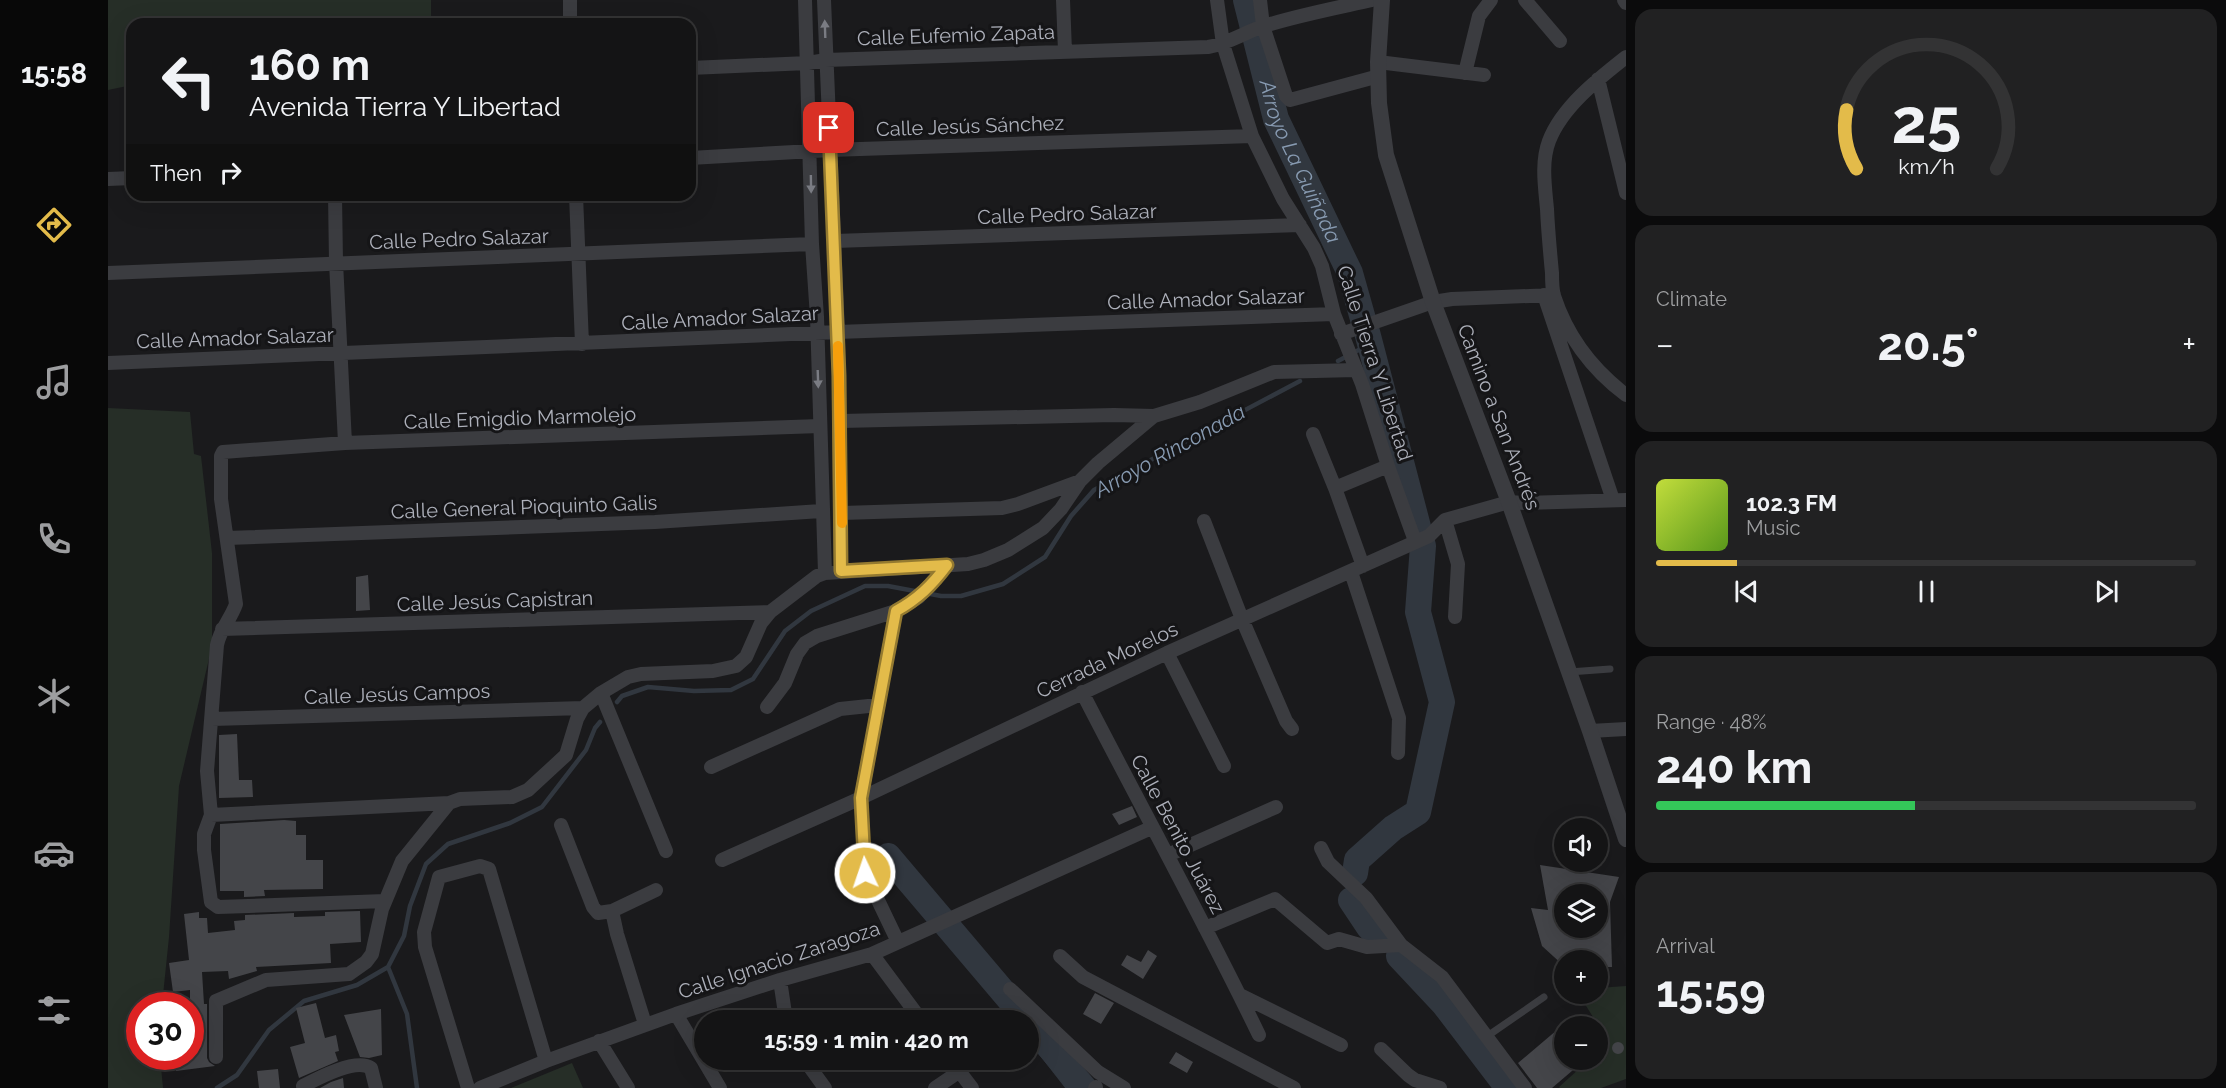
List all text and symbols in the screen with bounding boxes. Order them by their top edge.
one-way arrow [820,20,829,39]
street label: Calle Eufemio Zapata [857,20,1055,50]
text: 160 m [249,41,370,90]
icon: left [150,42,228,120]
text: 15:58 [21,58,87,89]
water label: Arroyo La Guiñada [1254,76,1347,247]
text: 25 [1891,85,1961,159]
text: Avenida Tierra Y Libertad [249,91,561,122]
pin [803,102,854,153]
icon: arrive [812,111,845,144]
street label: Calle Jesús Sánchez [876,111,1065,141]
text: km/h [1898,155,1954,180]
icon: right [214,156,247,189]
text: Then [150,160,202,186]
one-way arrow [806,175,816,194]
street label: Calle Pedro Salazar [977,199,1157,229]
icon: directions [33,204,75,246]
street label: Calle Pedro Salazar [369,224,549,254]
street label: Calle Tierra Y Libertad [1332,262,1418,464]
street label: Calle Amador Salazar [1107,284,1305,314]
text: Climate [1656,287,1727,311]
street label: Calle Amador Salazar [621,301,819,335]
text: 20.5° [1878,318,1978,371]
street label: Camino a San Andrés [1453,321,1545,513]
street label: Calle Amador Salazar [136,323,334,353]
text: − [1656,325,1674,364]
text: + [2182,325,2196,364]
icon: music [33,361,75,403]
one-way arrow [814,370,823,389]
water label: Arroyo Rinconada [1089,399,1250,503]
street label: Calle Emigdio Marmolejo [403,402,637,434]
street label: Calle General Pioquinto Galis [390,490,658,524]
text: 102.3 FM [1746,490,1837,516]
text: Music [1746,516,1800,540]
icon: phone [33,518,75,560]
icon: previous [1730,575,1763,608]
icon: pause [1910,575,1943,608]
icon: next [2090,575,2123,608]
street label: Calle Jesús Capistran [396,586,594,616]
street label: Cerrada Morelos [1032,617,1182,703]
icon: climate [33,675,75,717]
street label: Calle Jesús Campos [304,679,490,709]
text: Range · 48% [1656,710,1767,734]
text: 240 km [1656,741,1813,794]
street label: Calle Benito Juárez [1126,750,1230,918]
map controls [1554,818,1608,1070]
button: sound [1554,818,1608,872]
icon: car [33,832,75,874]
position arrow [833,841,897,905]
button: layers [1554,884,1608,938]
street label: Calle Ignacio Zaragoza [675,916,883,1004]
text: Arrival [1656,934,1715,958]
button: + [1554,950,1608,1004]
text: 15:59 [1656,965,1766,1018]
icon: filters [33,989,75,1031]
speed limit sign: 30 [126,992,204,1070]
button: − [1554,1016,1608,1070]
text: 15:59 · 1 min · 420 m [764,1027,969,1053]

